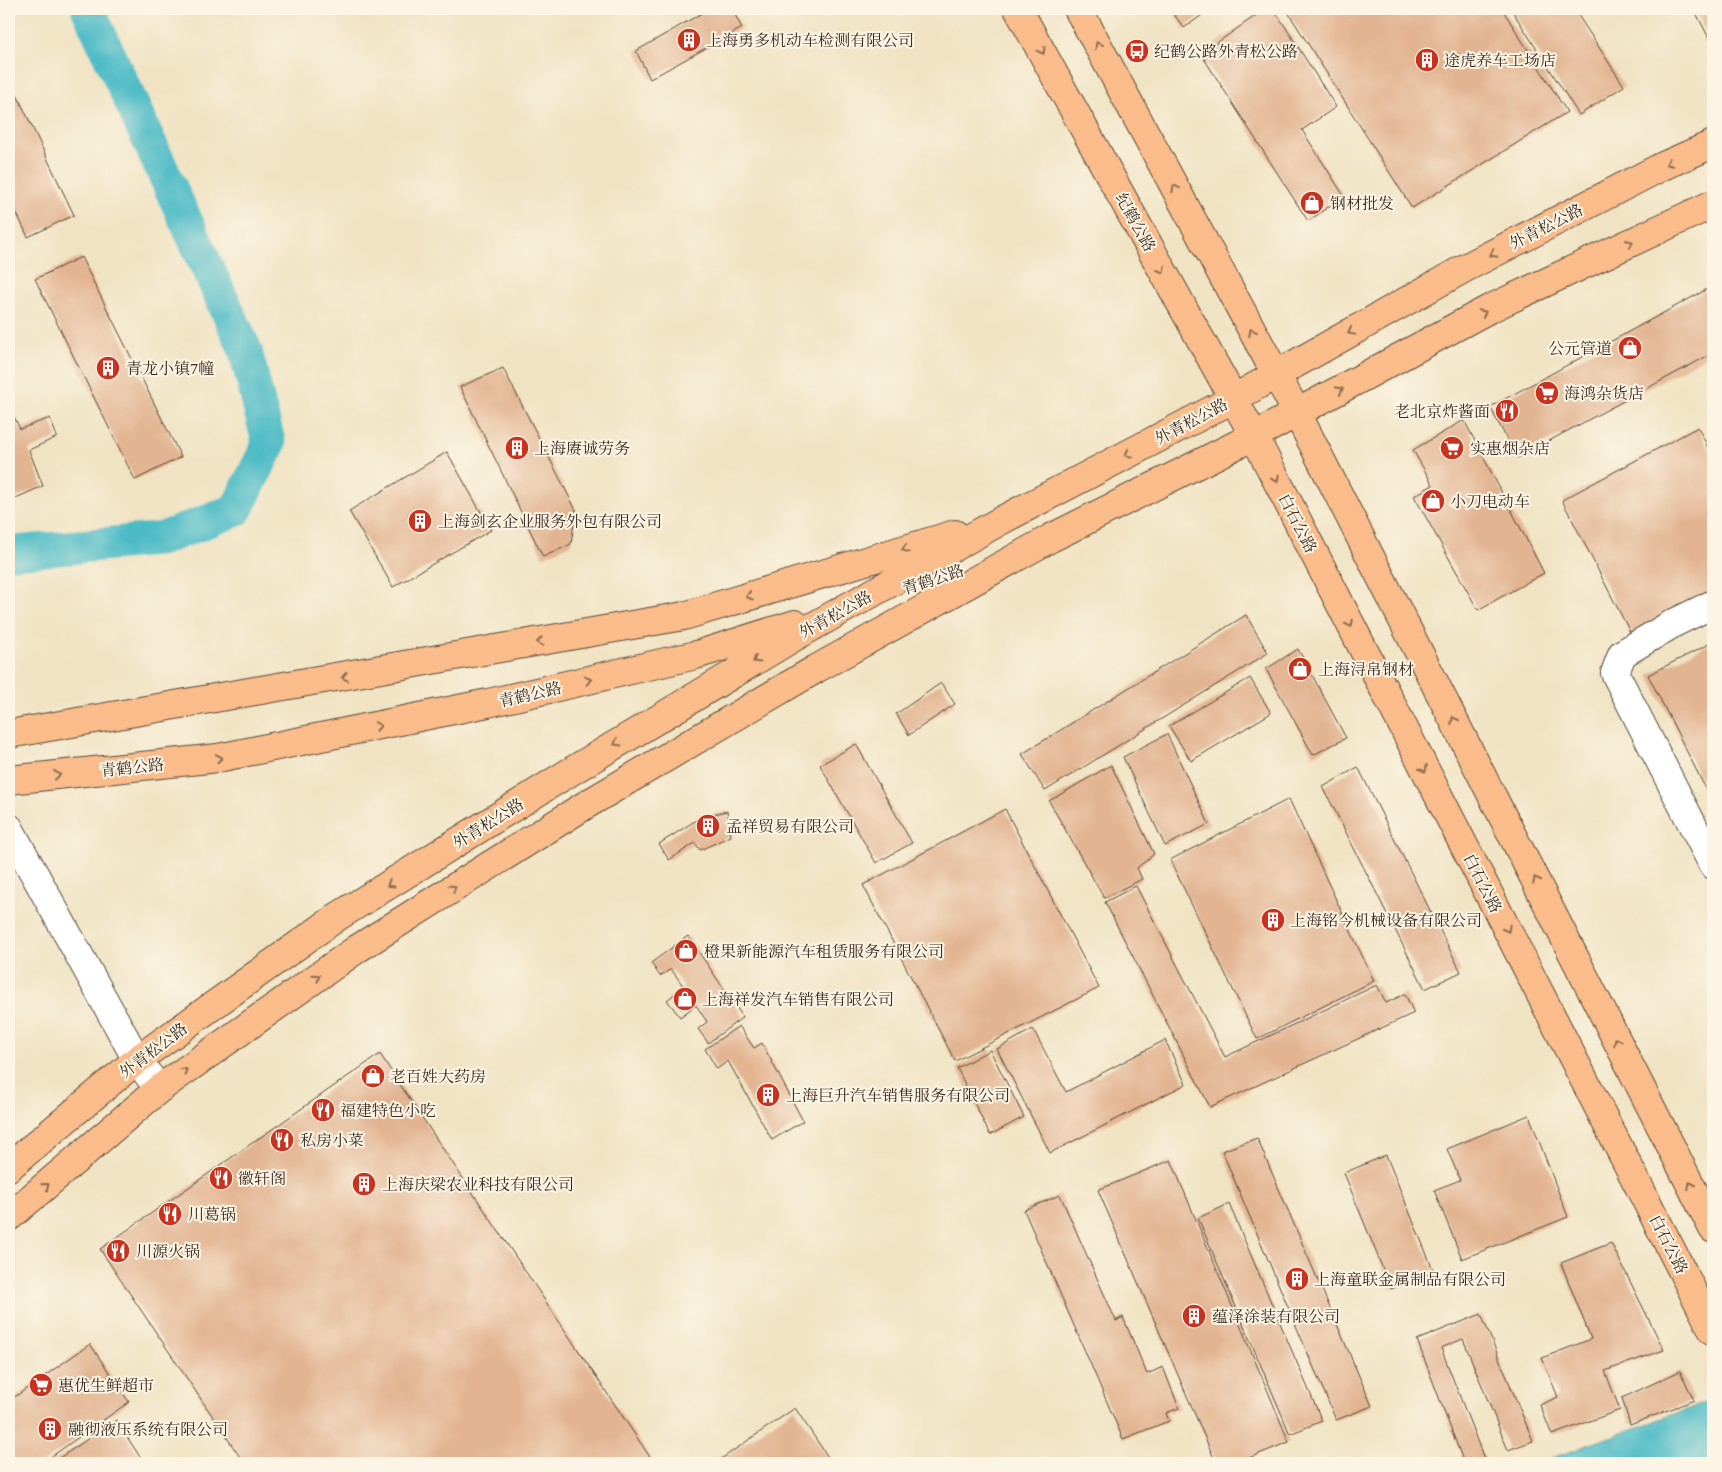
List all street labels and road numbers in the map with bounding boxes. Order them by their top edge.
street label: 纪鹤公路 [1110,189,1160,256]
street label: 外青松公路 [1506,199,1587,255]
street label: 外青松公路 [1151,393,1232,450]
street label: 白石公路 [1273,490,1321,557]
street label: 青鹤公路 [899,560,967,600]
street label: 外青松公路 [795,586,876,644]
street label: 青鹤公路 [497,677,564,713]
street label: 青鹤公路 [99,754,165,782]
street label: 外青松公路 [449,793,528,854]
street label: 白石公路 [1458,850,1506,917]
street label: 外青松公路 [115,1018,192,1084]
street label: 白石公路 [1644,1211,1692,1278]

